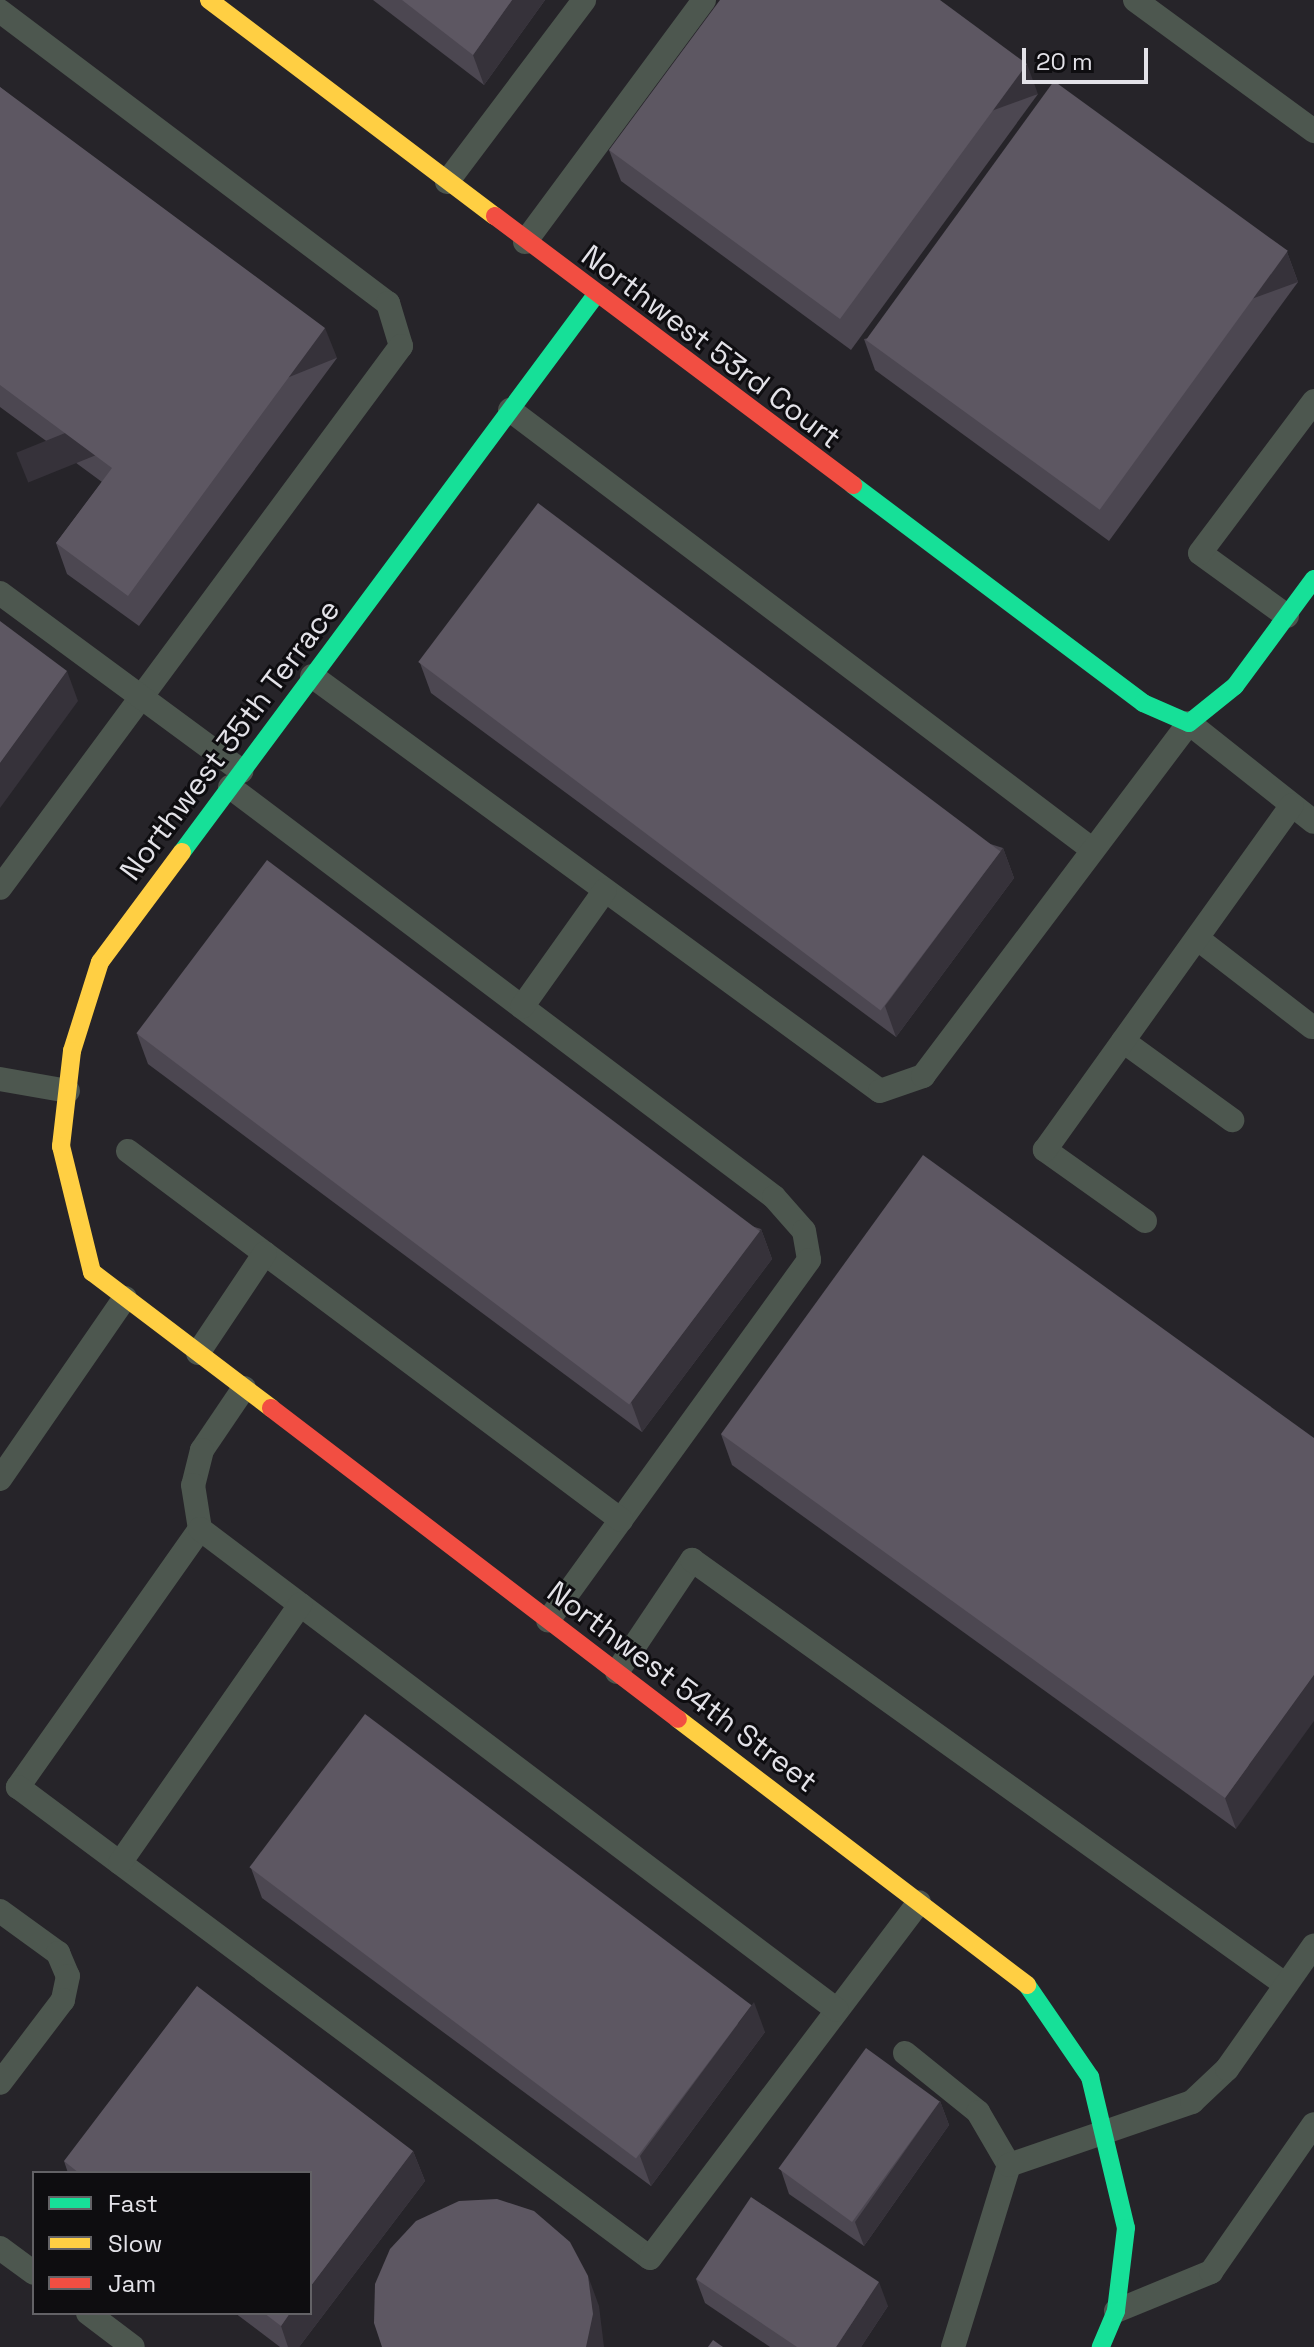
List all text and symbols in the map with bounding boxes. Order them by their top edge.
scale bar [1026,32,1152,82]
text: 20 m [1036,46,1093,77]
street label: Northwest 53rd Court [574,238,848,456]
street label: Northwest 35th Terrace [112,592,348,888]
street label: Northwest 54th Street [540,1574,824,1800]
legend [32,2171,312,2315]
text: Fast [108,2188,158,2219]
text: Slow [108,2228,162,2259]
text: Jam [108,2268,156,2299]

